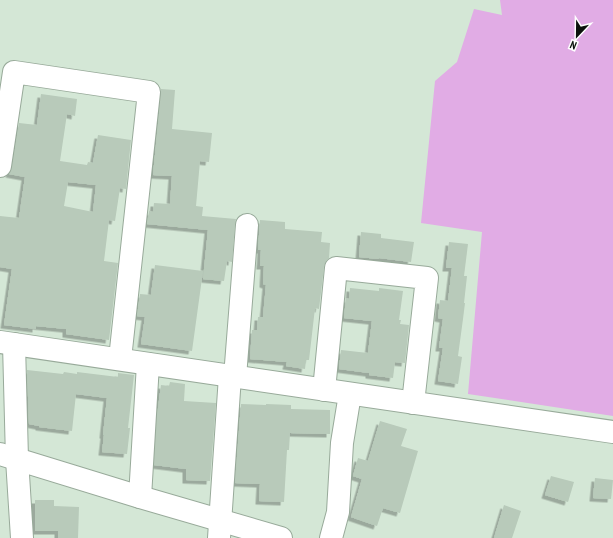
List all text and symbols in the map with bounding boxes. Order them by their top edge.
north arrow [557,16,597,56]
text: N [568,38,579,53]

